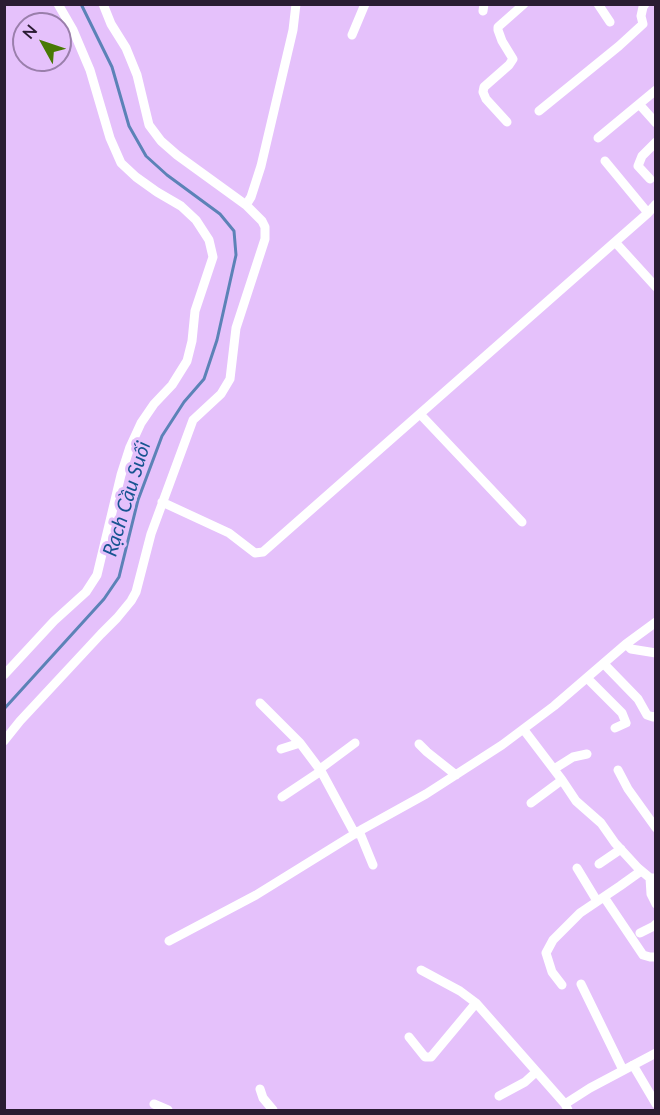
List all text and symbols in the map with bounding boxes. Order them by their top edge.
north arrow [12,12,72,72]
text: N [18,21,41,42]
water label: Rạch Cầu Suối [98,439,156,559]

